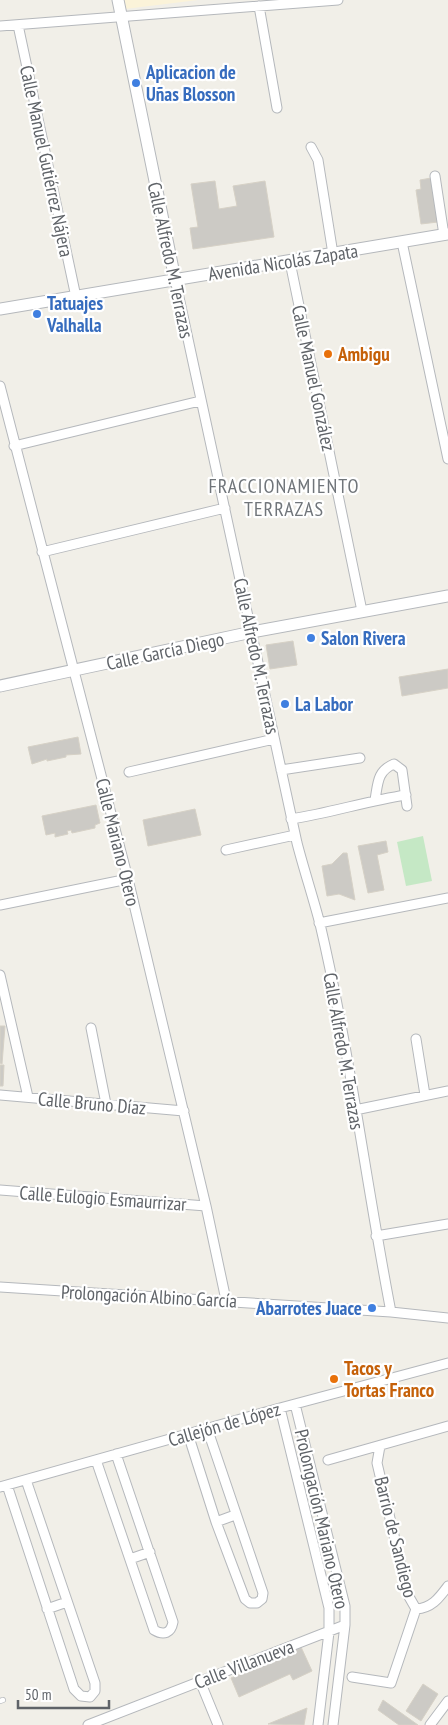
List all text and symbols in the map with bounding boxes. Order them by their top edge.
place label: Aplicacion de Uñas Blosson [145,60,236,106]
street label: Calle Manuel Gutiérrez Nájera [15,63,79,259]
marker: Aplicacion de Uñas Blosson [130,77,142,89]
street label: Calle Alfredo M. Terrazas [143,180,199,340]
street label: Avenida Nicolás Zapata [206,238,360,286]
place label: Tatuajes Valhalla [46,291,103,337]
street label: Calle Manuel González [287,303,341,453]
marker: Tatuajes Valhalla [31,308,43,320]
place label: Ambigu [337,342,390,366]
marker: Ambigu [322,348,334,360]
district label: FRACCIONAMIENTO TERRAZAS [208,473,360,522]
street label: Calle Alfredo M. Terrazas [229,576,285,736]
place label: Salon Rivera [321,626,406,650]
street label: Calle García Diego [104,627,226,675]
marker: Salon Rivera [305,632,317,644]
place label: La Labor [295,692,354,716]
marker: La Labor [279,698,291,710]
street label: Calle Mariano Otero [91,776,145,908]
street label: Calle Alfredo M. Terrazas [318,971,370,1131]
street label: Calle Bruno Díaz [37,1086,147,1120]
street label: Calle Eulogio Esmaurrizar [19,1180,188,1216]
street label: Prolongación Albino García [60,1279,238,1313]
place label: Abarrotes Juace [255,1296,362,1320]
marker: Abarrotes Juace [366,1302,378,1314]
place label: Tacos y Tortas Franco [344,1356,434,1402]
marker: Tacos y Tortas Franco [328,1373,340,1385]
street label: Callejón de López [165,1396,283,1451]
street label: Prolongación Mariano Otero [290,1427,354,1611]
street label: Barrio de Sandiego [369,1474,423,1600]
street label: Calle Villanueva [191,1634,297,1694]
scale bar [18,1678,109,1710]
text: 50 m [25,1685,51,1704]

